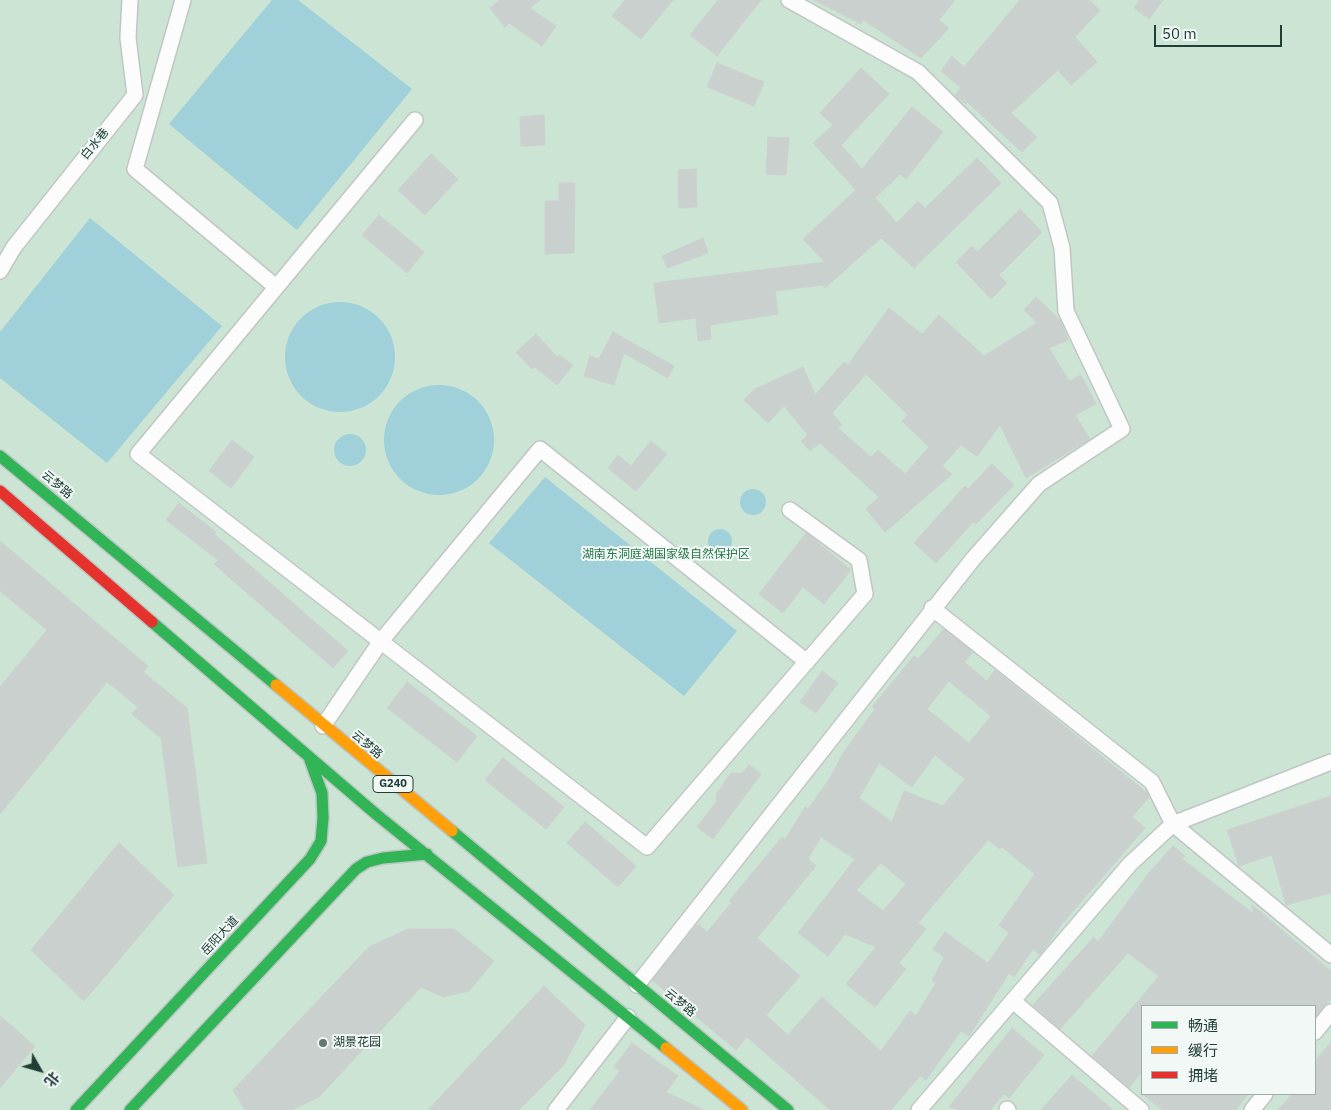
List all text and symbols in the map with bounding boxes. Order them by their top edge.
scale bar [1156,15,1284,47]
text: 50 m [1162,24,1197,43]
street label: 白水巷 [78,125,112,163]
street label: 云梦路 [39,468,75,502]
park label: 湖南东洞庭湖国家级自然保护区 [582,548,750,562]
street label: 云梦路 [349,728,385,762]
road number: G240 [373,776,413,792]
street label: 岳阳大道 [198,914,242,958]
street label: 云梦路 [661,986,699,1020]
legend [1141,1005,1316,1095]
text: 畅通 [1188,1016,1218,1035]
place label: 湖景花园 [333,1036,381,1050]
marker: 湖景花园 [317,1037,329,1049]
text: 缓行 [1188,1041,1218,1060]
north arrow [15,1045,65,1095]
text: 拥堵 [1188,1066,1218,1085]
text: 北 [40,1068,63,1090]

